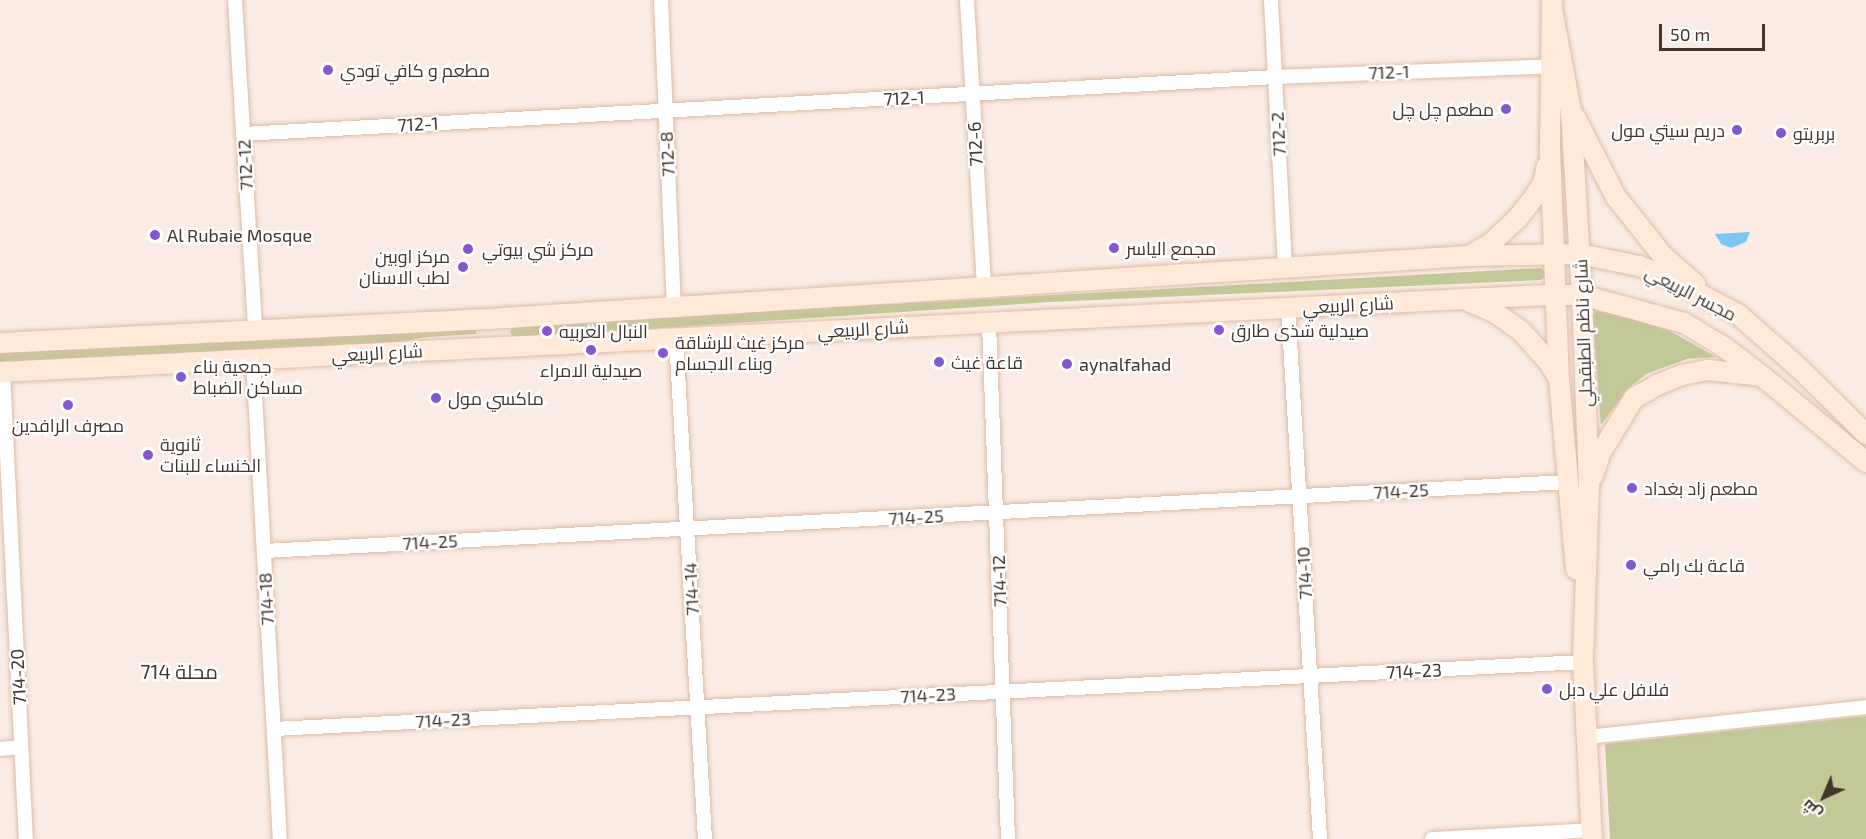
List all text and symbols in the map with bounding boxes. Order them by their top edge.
scale bar [1662,12,1768,50]
text: 50 m [1670,23,1710,45]
place label: مطعم و كافي تودي [340,59,490,81]
street label: 712-1 [1368,60,1410,84]
marker: مطعم و كافي تودي [321,63,335,77]
street label: 712-1 [883,86,925,110]
place label: مطعم چل چل [1392,98,1494,120]
marker: مطعم چل چل [1499,102,1513,116]
street label: 712-2 [1266,111,1290,157]
street label: 712-1 [397,112,439,136]
place label: دريم سيتي مول [1611,119,1725,141]
street label: 712-6 [963,121,987,167]
place label: بربريتو [1793,122,1835,144]
marker: دريم سيتي مول [1730,123,1744,137]
marker: بربريتو [1774,126,1788,140]
street label: 712-8 [655,131,679,177]
street label: 712-12 [233,139,257,191]
place label: Al Rubaie Mosque [167,224,313,246]
marker: Al Rubaie Mosque [148,228,162,242]
place label: مجمع الياسر [1126,237,1216,259]
place label: مركز شي بيوتي [482,238,594,260]
marker: مركز شي بيوتي [459,240,477,258]
marker: مجمع الياسر [1107,241,1121,255]
place label: مركز اوبين لطب الاسنان [359,246,450,288]
marker: مركز اوبين لطب الاسنان [454,258,472,276]
street label: شارع ناظم الطبقجلي [1570,259,1596,407]
street label: مجسر الربيعي [1642,261,1740,325]
street label: شارع الربيعي [1302,292,1394,318]
street label: شارع الربيعي [817,316,909,342]
place label: صيدلية شذى طارق [1231,319,1369,341]
place label: النبال العربيه [559,320,648,342]
marker: صيدلية شذى طارق [1212,323,1226,337]
marker: النبال العربيه [540,324,554,338]
place label: مركز غيث للرشاقة وبناء الاجسام [675,332,805,374]
street label: شارع الربيعي [331,340,423,366]
marker: صيدلية الامراء [584,343,598,357]
marker: مركز غيث للرشاقة وبناء الاجسام [656,346,670,360]
place label: قاعة غيث [951,351,1023,373]
place label: aynalfahad [1079,353,1171,375]
marker: قاعة غيث [932,355,946,369]
place label: جمعية بناء مساكن الضباط [193,356,303,398]
marker: aynalfahad [1060,357,1074,371]
place label: صيدلية الامراء [540,359,642,381]
marker: جمعية بناء مساكن الضباط [174,370,188,384]
place label: ماكسي مول [448,387,544,409]
marker: ماكسي مول [429,391,443,405]
marker: مصرف الرافدين [61,398,75,412]
place label: مصرف الرافدين [12,414,124,436]
place label: ثانوية الخنساء للبنات [160,434,261,476]
marker: ثانوية الخنساء للبنات [141,448,155,462]
place label: مطعم زاد بغداد [1644,477,1758,499]
street label: 714-25 [1373,479,1429,503]
marker: مطعم زاد بغداد [1625,481,1639,495]
street label: 714-25 [888,505,944,529]
street label: 714-25 [402,530,458,554]
street label: 714-10 [1292,546,1316,600]
place label: قاعة بك رامي [1643,554,1745,576]
street label: 714-12 [987,555,1011,607]
marker: قاعة بك رامي [1624,558,1638,572]
street label: 714-14 [679,562,703,616]
street label: 714-18 [254,572,278,626]
street label: 714-20 [6,648,30,706]
district label: محلة 714 [140,659,218,683]
street label: 714-23 [1386,659,1442,683]
place label: فلافل علي دبل [1559,678,1669,700]
marker: فلافل علي دبل [1540,682,1554,696]
street label: 714-23 [900,683,956,707]
street label: 714-23 [415,708,471,732]
north arrow [1794,767,1854,827]
text: ش [1797,796,1825,824]

